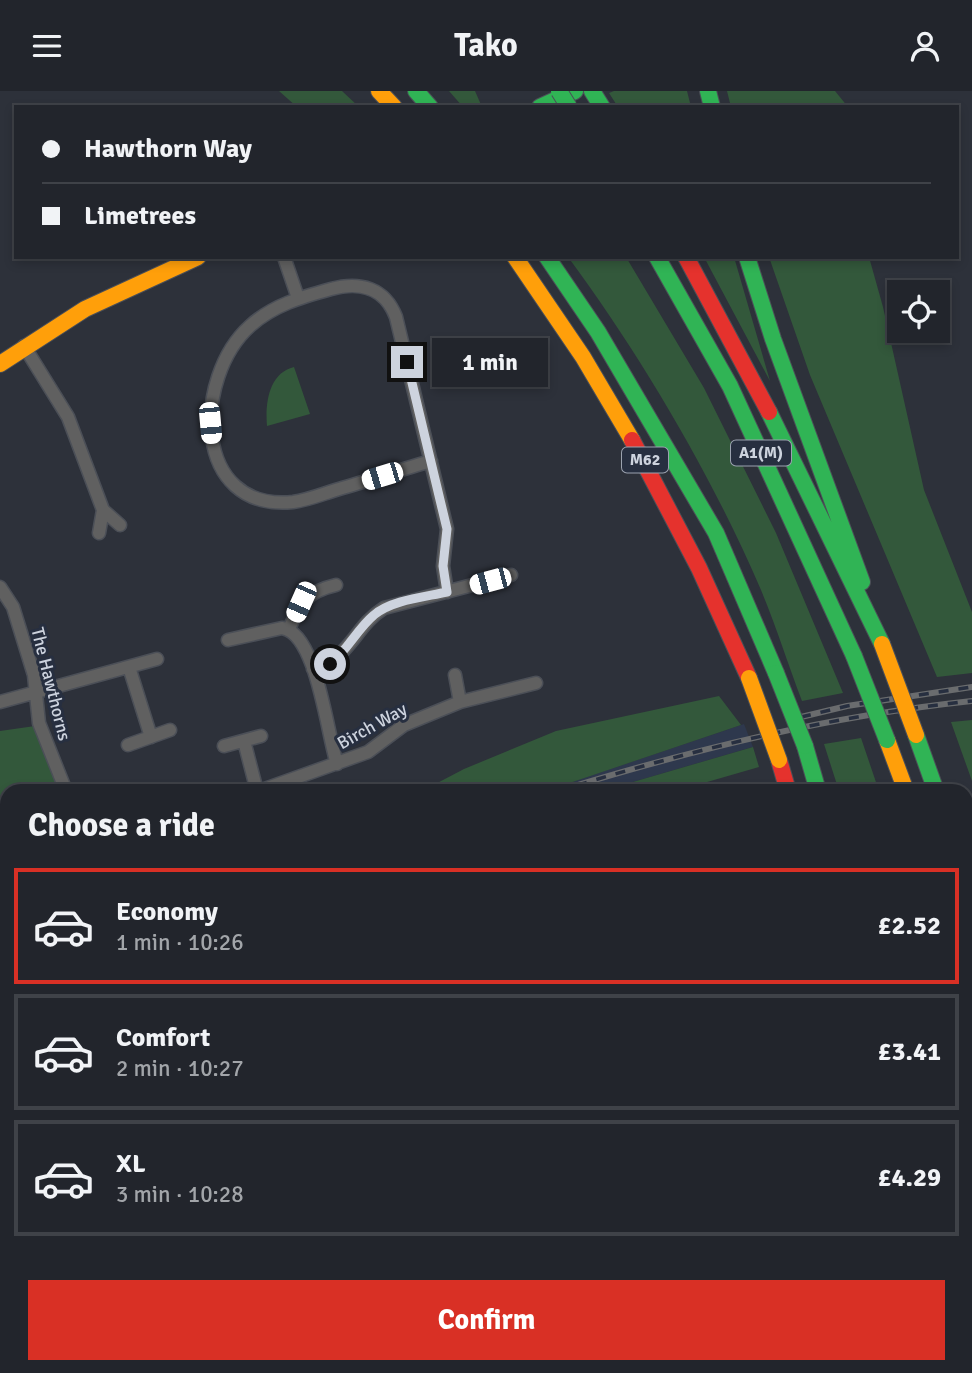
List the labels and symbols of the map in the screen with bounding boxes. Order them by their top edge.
callout: 1 min [432,337,547,387]
route end [391,346,423,378]
car [198,401,223,445]
road number: A1(M) [731,441,791,465]
road number: M62 [622,447,668,473]
car [359,460,406,492]
car [467,565,514,597]
car [283,579,320,625]
street label: The Hawthorns [26,625,76,743]
route start [314,648,346,680]
street label: Birch Way [333,698,411,754]

